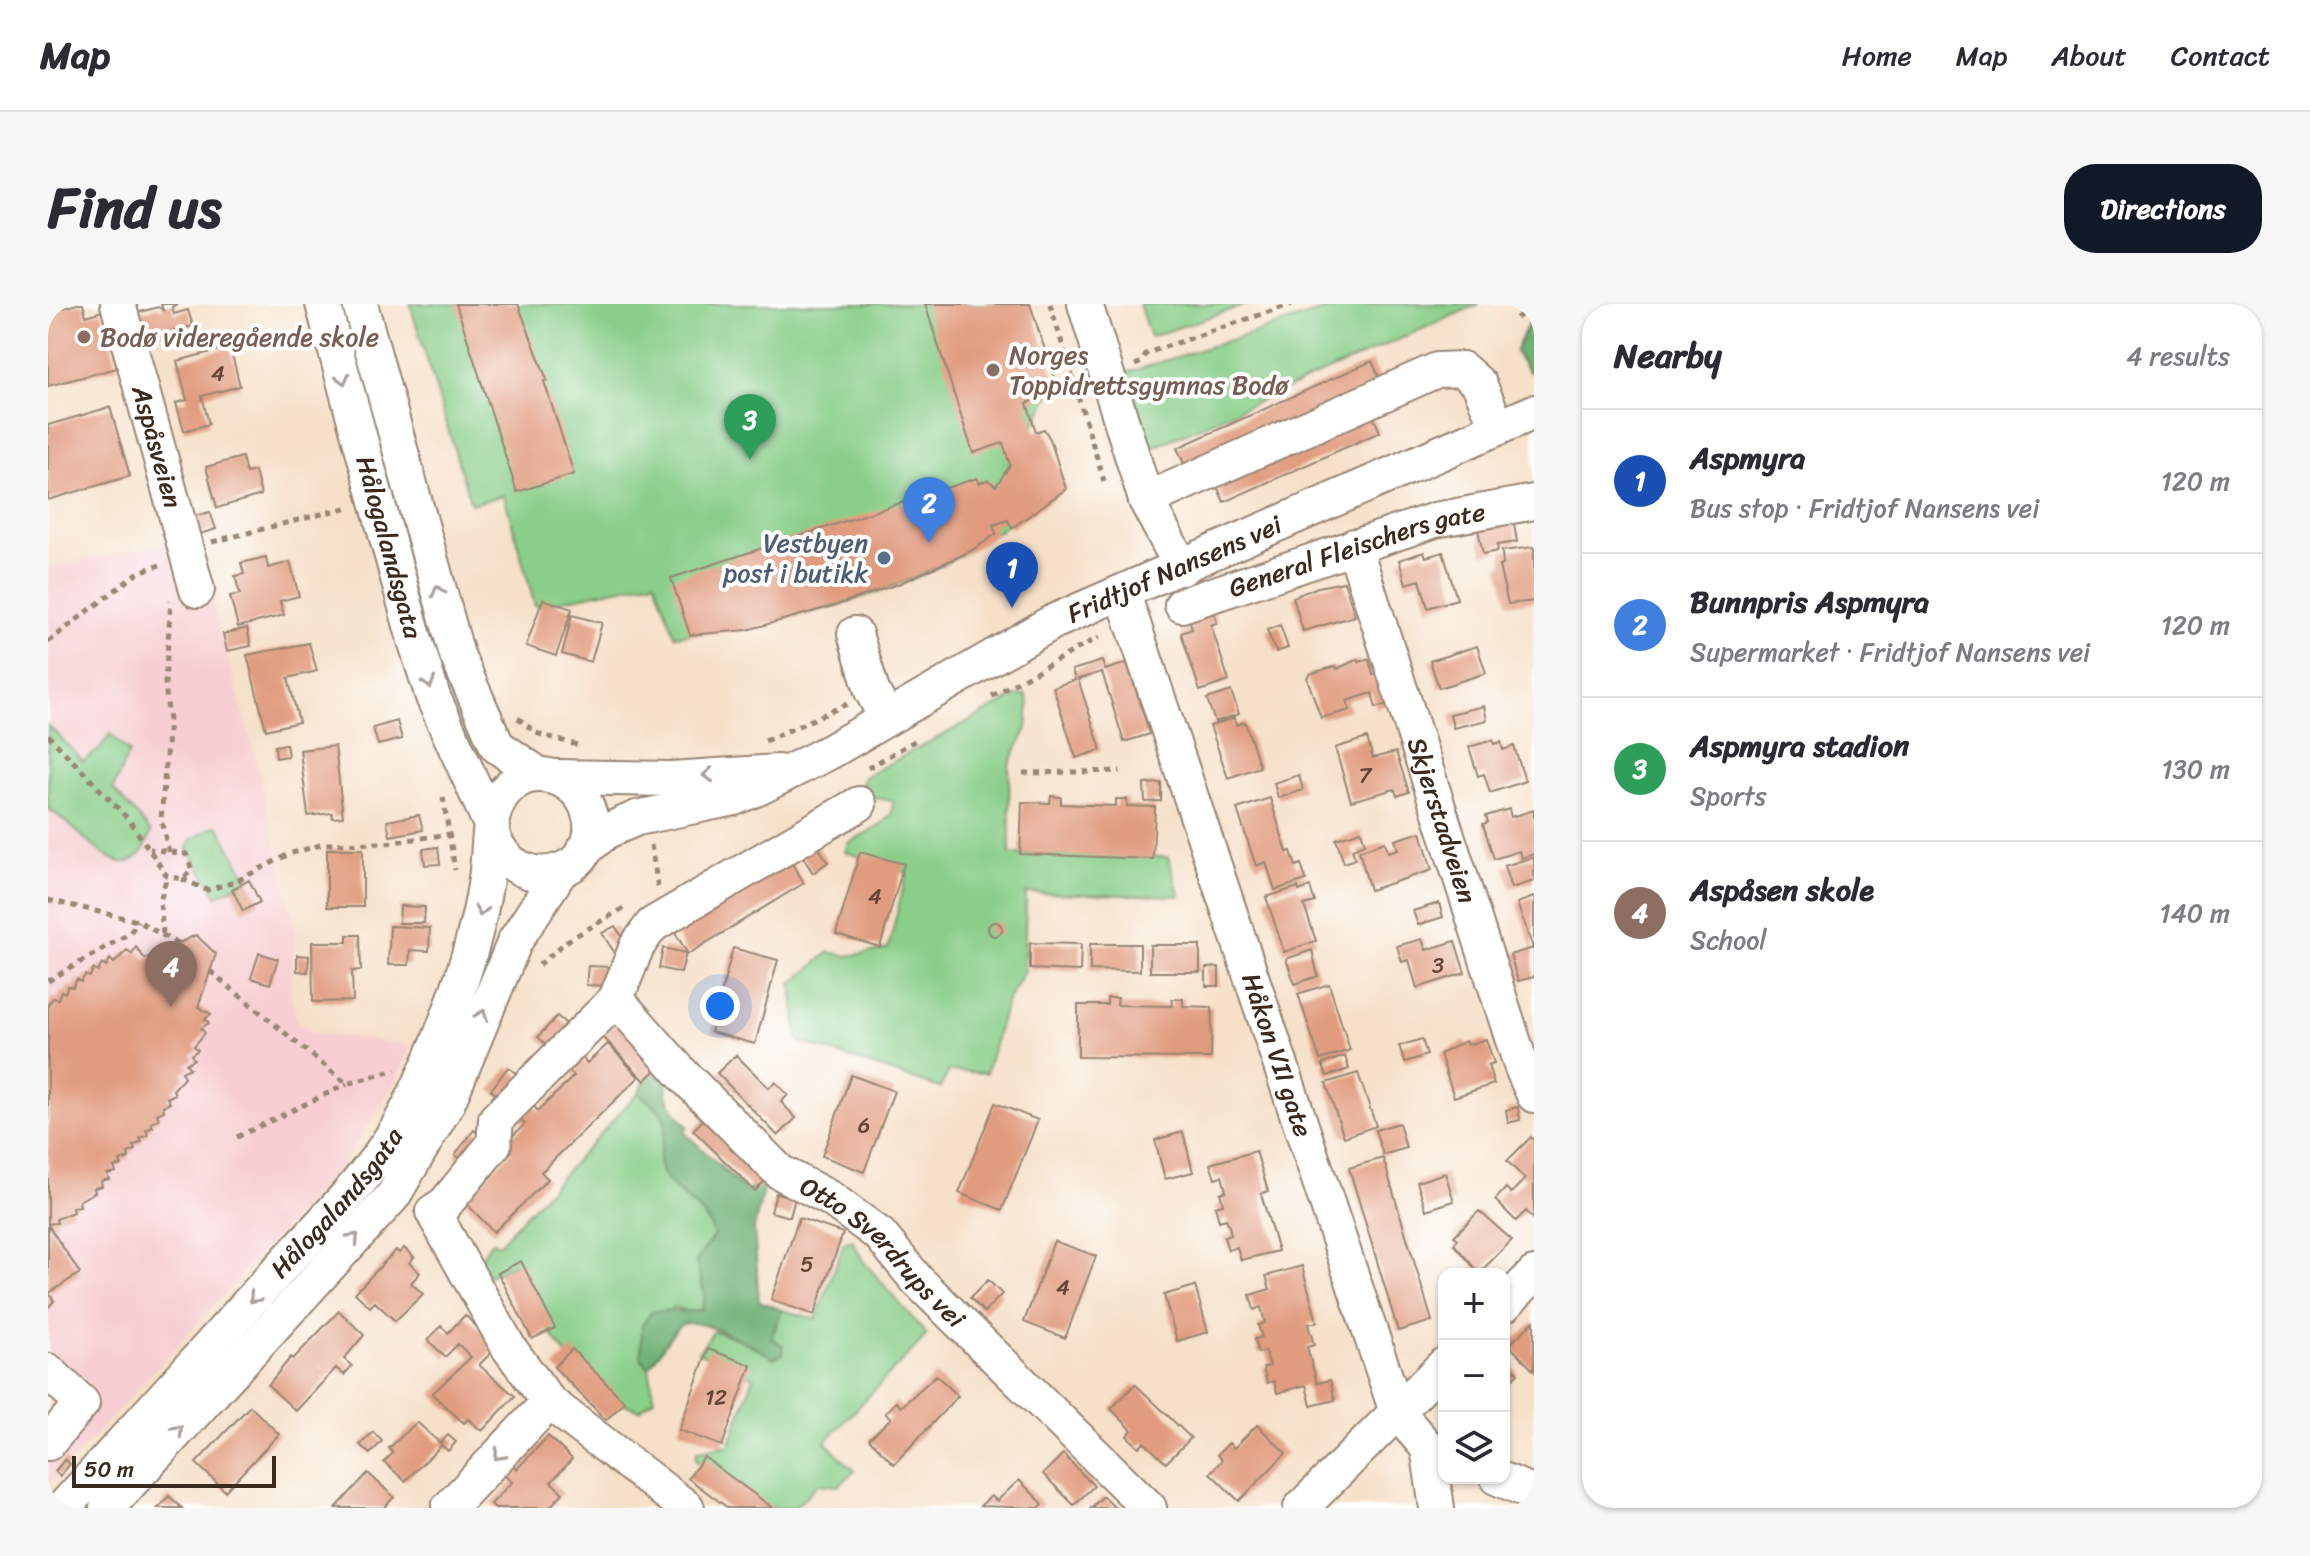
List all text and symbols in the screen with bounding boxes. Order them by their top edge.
text: Map [40,22,110,89]
text: Home [1842,31,1912,80]
text: Map [1956,31,2007,80]
text: About [2051,31,2127,80]
text: Contact [2171,31,2270,80]
text: Find us [48,159,221,258]
button: Directions [2064,164,2262,253]
place label: Bodø videregående skole [100,314,379,360]
text: Nearby [1614,326,1722,386]
marker: Bodø videregående skole [75,328,93,346]
place label: Norges Toppidrettsgymnas Bodø [1009,332,1290,408]
text: 4 results [2126,333,2230,379]
house number: 4 [211,354,225,393]
marker: Norges Toppidrettsgymnas Bodø [984,361,1002,379]
one-way arrow [334,372,351,386]
street label: Aspåsveien [118,379,196,513]
pin: 3 [724,394,776,460]
text: Aspmyra [1690,431,1805,485]
street label: Hålogalandsgata [343,450,437,645]
text: 1 [1634,458,1646,504]
text: 120 m [2161,458,2230,504]
pin: 2 [903,477,955,543]
text: Bus stop · Fridtjof Nansens vei [1690,485,2039,531]
street label: General Fleischers gate [1222,488,1489,611]
street label: Fridtjof Nansens vei [1059,501,1290,636]
place label: Vestbyen post i butikk [723,520,868,596]
pin: 1 [986,542,1038,608]
marker: Vestbyen post i butikk [875,549,893,567]
text: Bunnpris Aspmyra [1690,575,1929,629]
one-way arrow [431,584,448,598]
text: 2 [1632,602,1648,648]
text: 120 m [2161,602,2230,648]
text: Supermarket · Fridtjof Nansens vei [1690,629,2090,675]
one-way arrow [420,676,436,690]
text: Aspmyra stadion [1690,719,1909,773]
street label: Skjerstadveien [1394,731,1490,909]
text: 3 [1633,746,1647,792]
text: 130 m [2161,746,2230,792]
house number: 7 [1359,756,1373,795]
one-way arrow [701,767,714,784]
text: Sports [1690,773,1766,819]
text: Aspåsen skole [1690,863,1874,917]
house number: 4 [868,877,882,916]
text: 4 [1632,890,1648,936]
text: 140 m [2159,890,2230,936]
one-way arrow [473,904,490,917]
text: School [1690,917,1767,963]
pin: 4 [145,941,197,1007]
house number: 3 [1432,946,1444,985]
street label: Håkon VII gate [1228,967,1326,1143]
your location [700,986,740,1026]
one-way arrow [472,1009,489,1023]
house number: 6 [858,1106,870,1145]
street label: Hålogalandsgata [258,1117,416,1289]
street label: Otto Sverdrups vei [791,1163,977,1340]
one-way arrow [345,1233,359,1248]
house number: 5 [800,1245,814,1284]
house number: 4 [1056,1268,1070,1307]
map controls [1438,1268,1510,1484]
button: + [1438,1268,1510,1340]
one-way arrow [249,1288,263,1303]
button: − [1438,1340,1510,1412]
house number: 12 [705,1378,727,1417]
button: layers [1438,1412,1510,1484]
one-way arrow [169,1425,184,1439]
one-way arrow [494,1446,508,1460]
text: 50 m [84,1450,134,1489]
scale bar [72,1452,276,1488]

